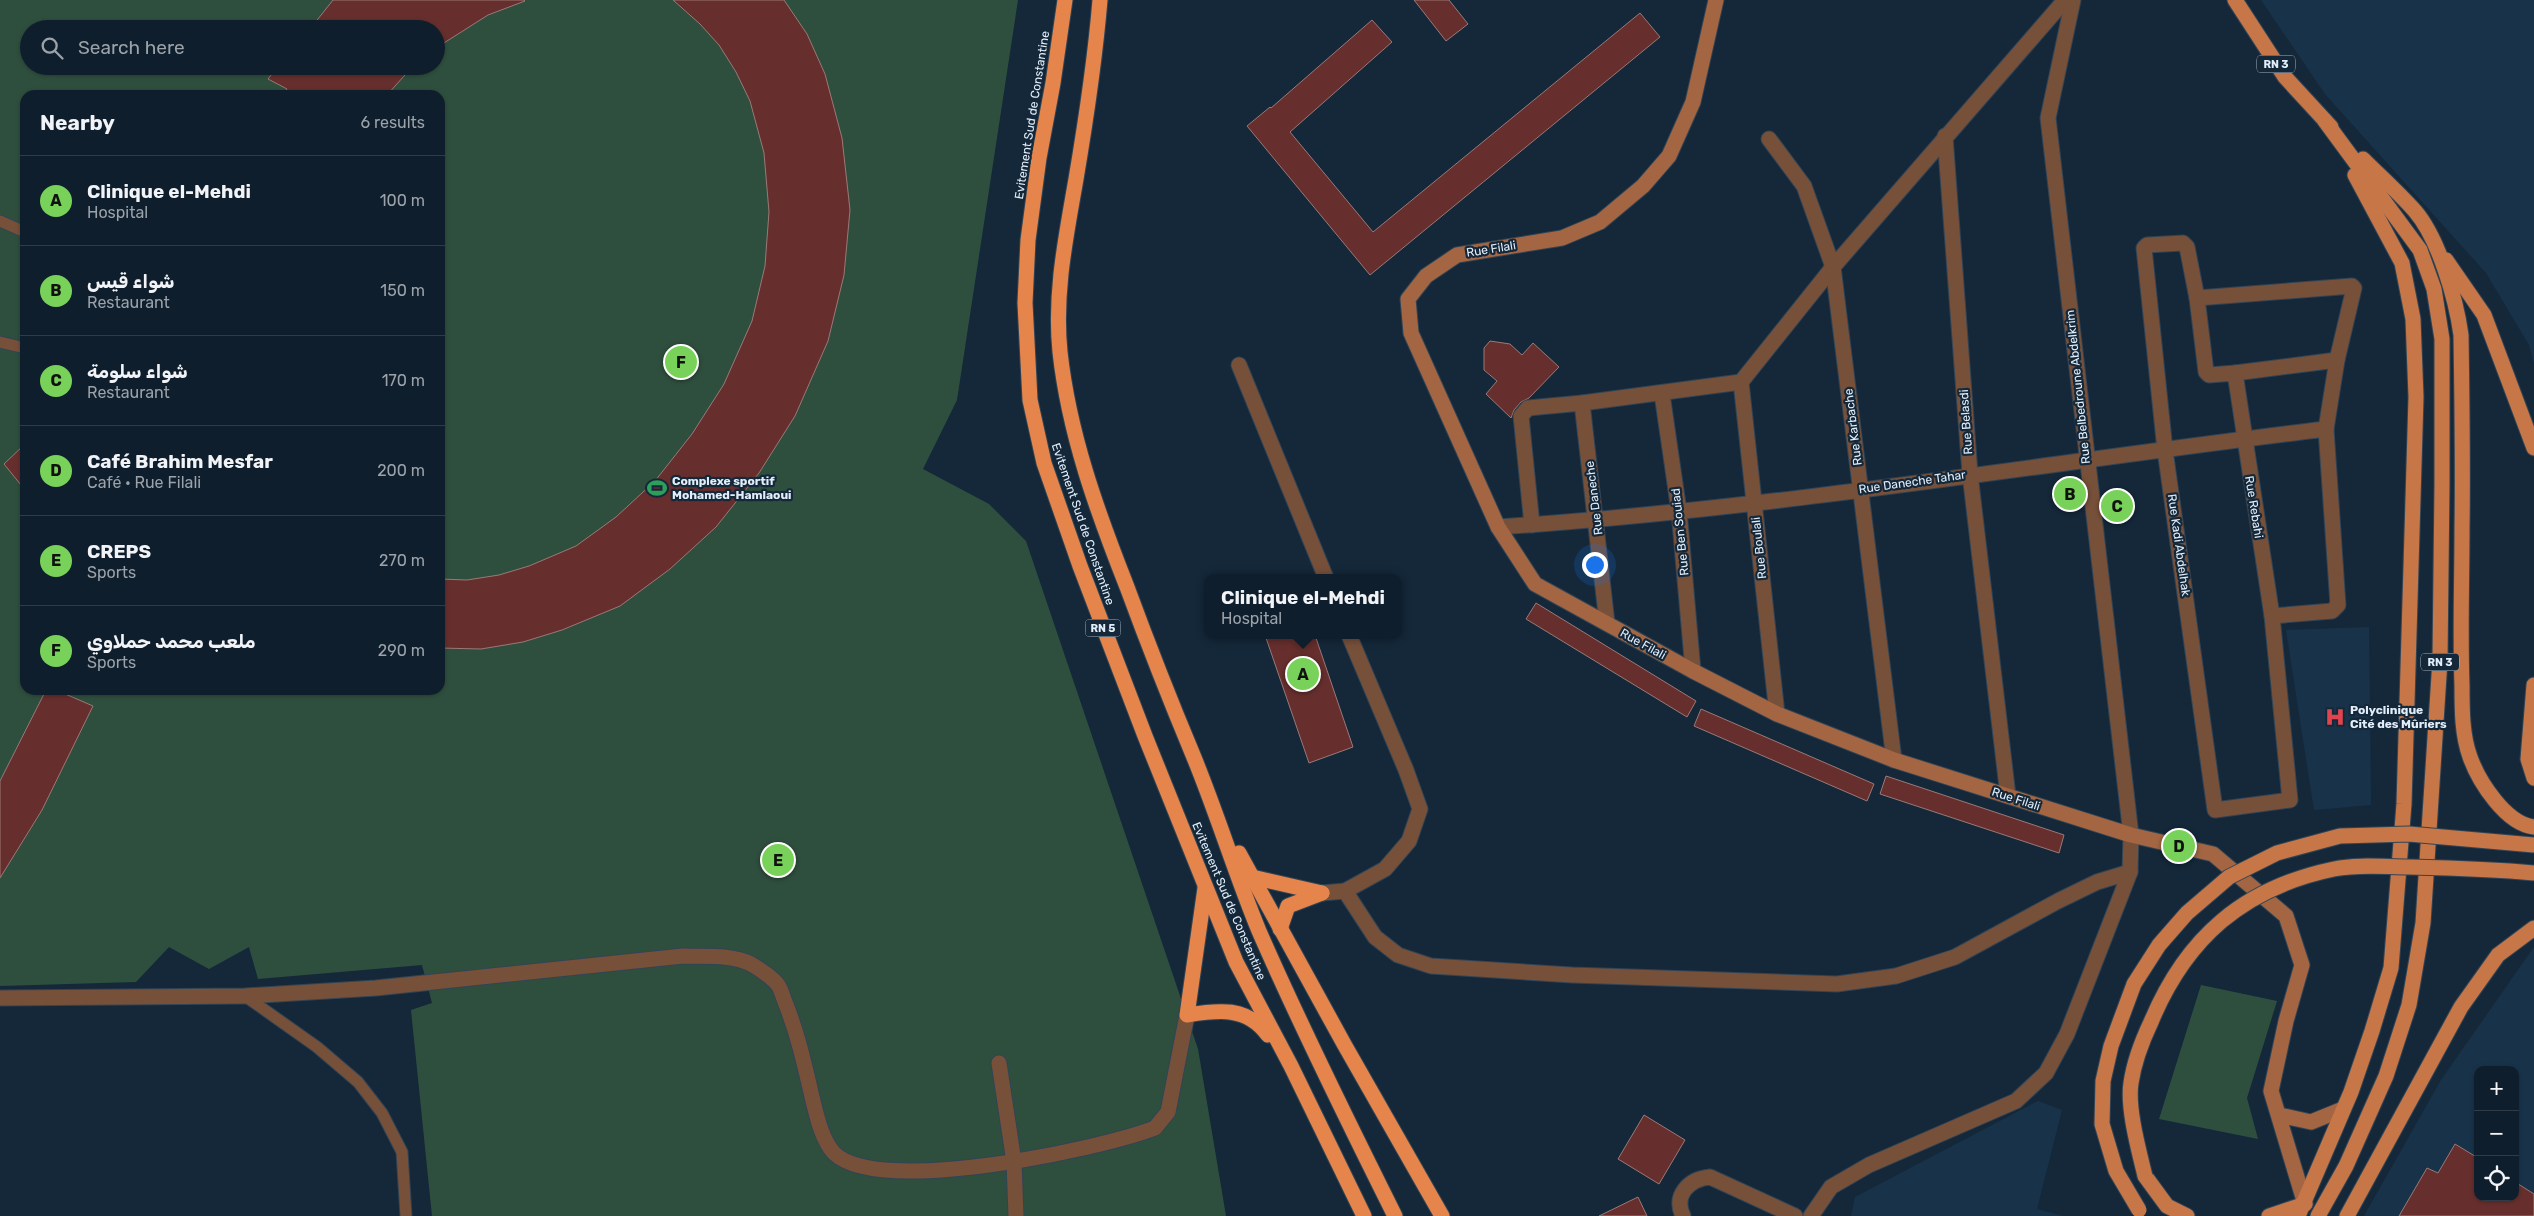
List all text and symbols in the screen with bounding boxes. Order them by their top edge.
search box [20,20,445,75]
street label: Evitement Sud de Constantine [1012,30,1052,200]
icon: search [38,34,66,62]
text: Search here [78,36,185,59]
road number: RN 3 [2257,56,2295,72]
text: Nearby [40,110,115,135]
text: 6 results [360,113,425,132]
text: Clinique el-Mehdi [87,180,251,203]
text: A [50,191,62,210]
text: 100 m [380,191,425,210]
text: Hospital [87,203,148,222]
street label: Rue Filali [1465,238,1517,260]
text: شواء قيس [87,270,174,293]
text: B [50,281,62,300]
text: 150 m [380,281,425,300]
text: Restaurant [87,293,170,312]
street label: Rue Belbedroune Abdelkrim [2063,309,2093,465]
pin: F [665,343,697,381]
text: شواء سلومة [87,360,188,383]
text: C [50,371,62,390]
text: 170 m [382,371,425,390]
text: Restaurant [87,383,170,402]
street label: Rue Karbache [1841,387,1865,466]
street label: Rue Belasdi [1957,389,1975,455]
street label: Evitement Sud de Constantine [1049,441,1117,607]
text: Café Brahim Mesfar [87,450,273,473]
street label: Rue Daneche [1582,460,1605,536]
text: D [50,461,62,480]
text: 200 m [377,461,425,480]
street label: Rue Daneche Tahar [1858,468,1967,496]
text: Café · Rue Filali [87,473,201,492]
place label: Complexe sportif Mohamed-Hamlaoui [672,474,792,502]
pin: B [2054,475,2086,513]
street label: Rue Rebahi [2242,475,2266,539]
sports icon: Complexe sportif Mohamed-Hamlaoui [646,477,668,499]
pin: C [2101,487,2133,525]
street label: Rue Ben Souiad [1668,488,1692,576]
street label: Rue Kadi Abdelhak [2165,493,2193,598]
street label: Rue Boulali [1749,516,1769,580]
text: CREPS [87,540,151,563]
text: E [51,551,61,570]
text: 270 m [379,551,425,570]
your location [1582,552,1608,578]
text: Sports [87,563,136,582]
popup [1204,574,1402,639]
text: Clinique el-Mehdi [1221,586,1385,609]
text: Hospital [1221,609,1282,628]
road number: RN 5 [1086,620,1120,636]
street label: Rue Filali [1618,626,1668,662]
text: ملعب محمد حملاوي [87,630,255,653]
text: F [51,641,61,660]
text: 290 m [378,641,425,660]
text: Sports [87,653,136,672]
road number: RN 3 [2421,654,2459,670]
pin: A [1287,655,1319,693]
place label: Polyclinique Cité des Mûriers [2350,703,2447,731]
hospital icon: Polyclinique Cité des Mûriers [2324,706,2346,728]
street label: Rue Filali [1990,785,2042,813]
street label: Evitement Sud de Constantine [1189,820,1269,982]
pin: D [2163,827,2195,865]
pin: E [762,841,794,879]
map controls [2474,1066,2519,1201]
button: + [2474,1066,2519,1111]
button: − [2474,1111,2519,1156]
button: locate [2474,1156,2519,1201]

